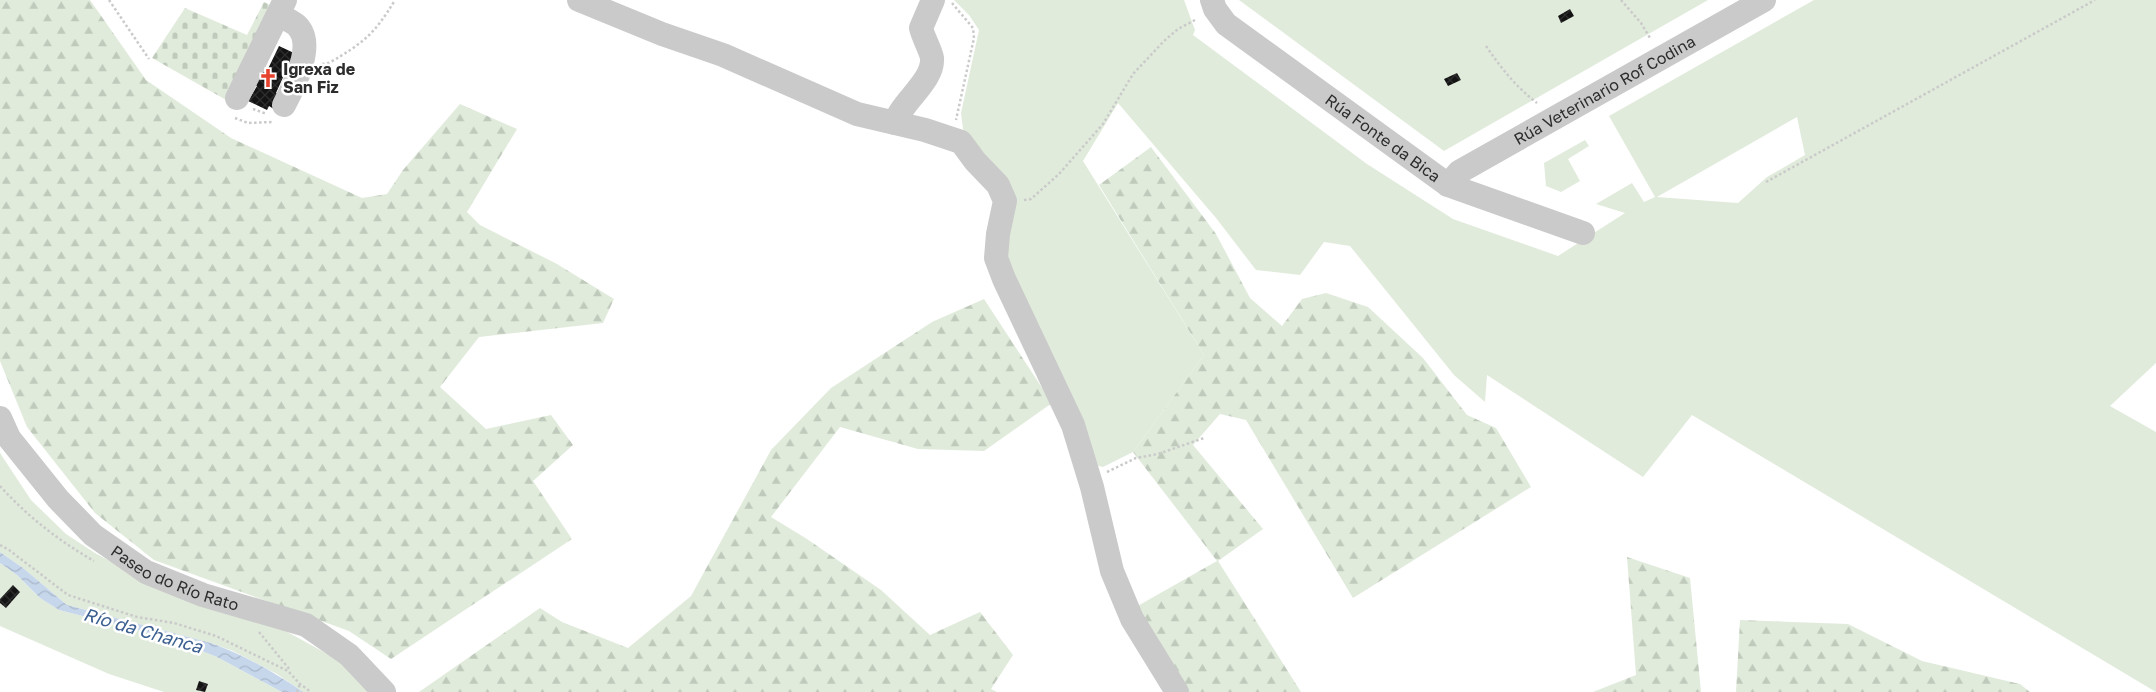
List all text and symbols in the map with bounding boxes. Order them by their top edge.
street label: Rúa Veterinario Rof Codina [1510,31,1699,149]
place label: Igrexa de San Fiz [283,59,355,97]
church icon: Igrexa de San Fiz [257,67,279,89]
street label: Rúa Fonte da Bica [1321,89,1444,186]
street label: Paseo do Río Rato [107,541,241,615]
water label: Río da Chanca [81,603,206,658]

